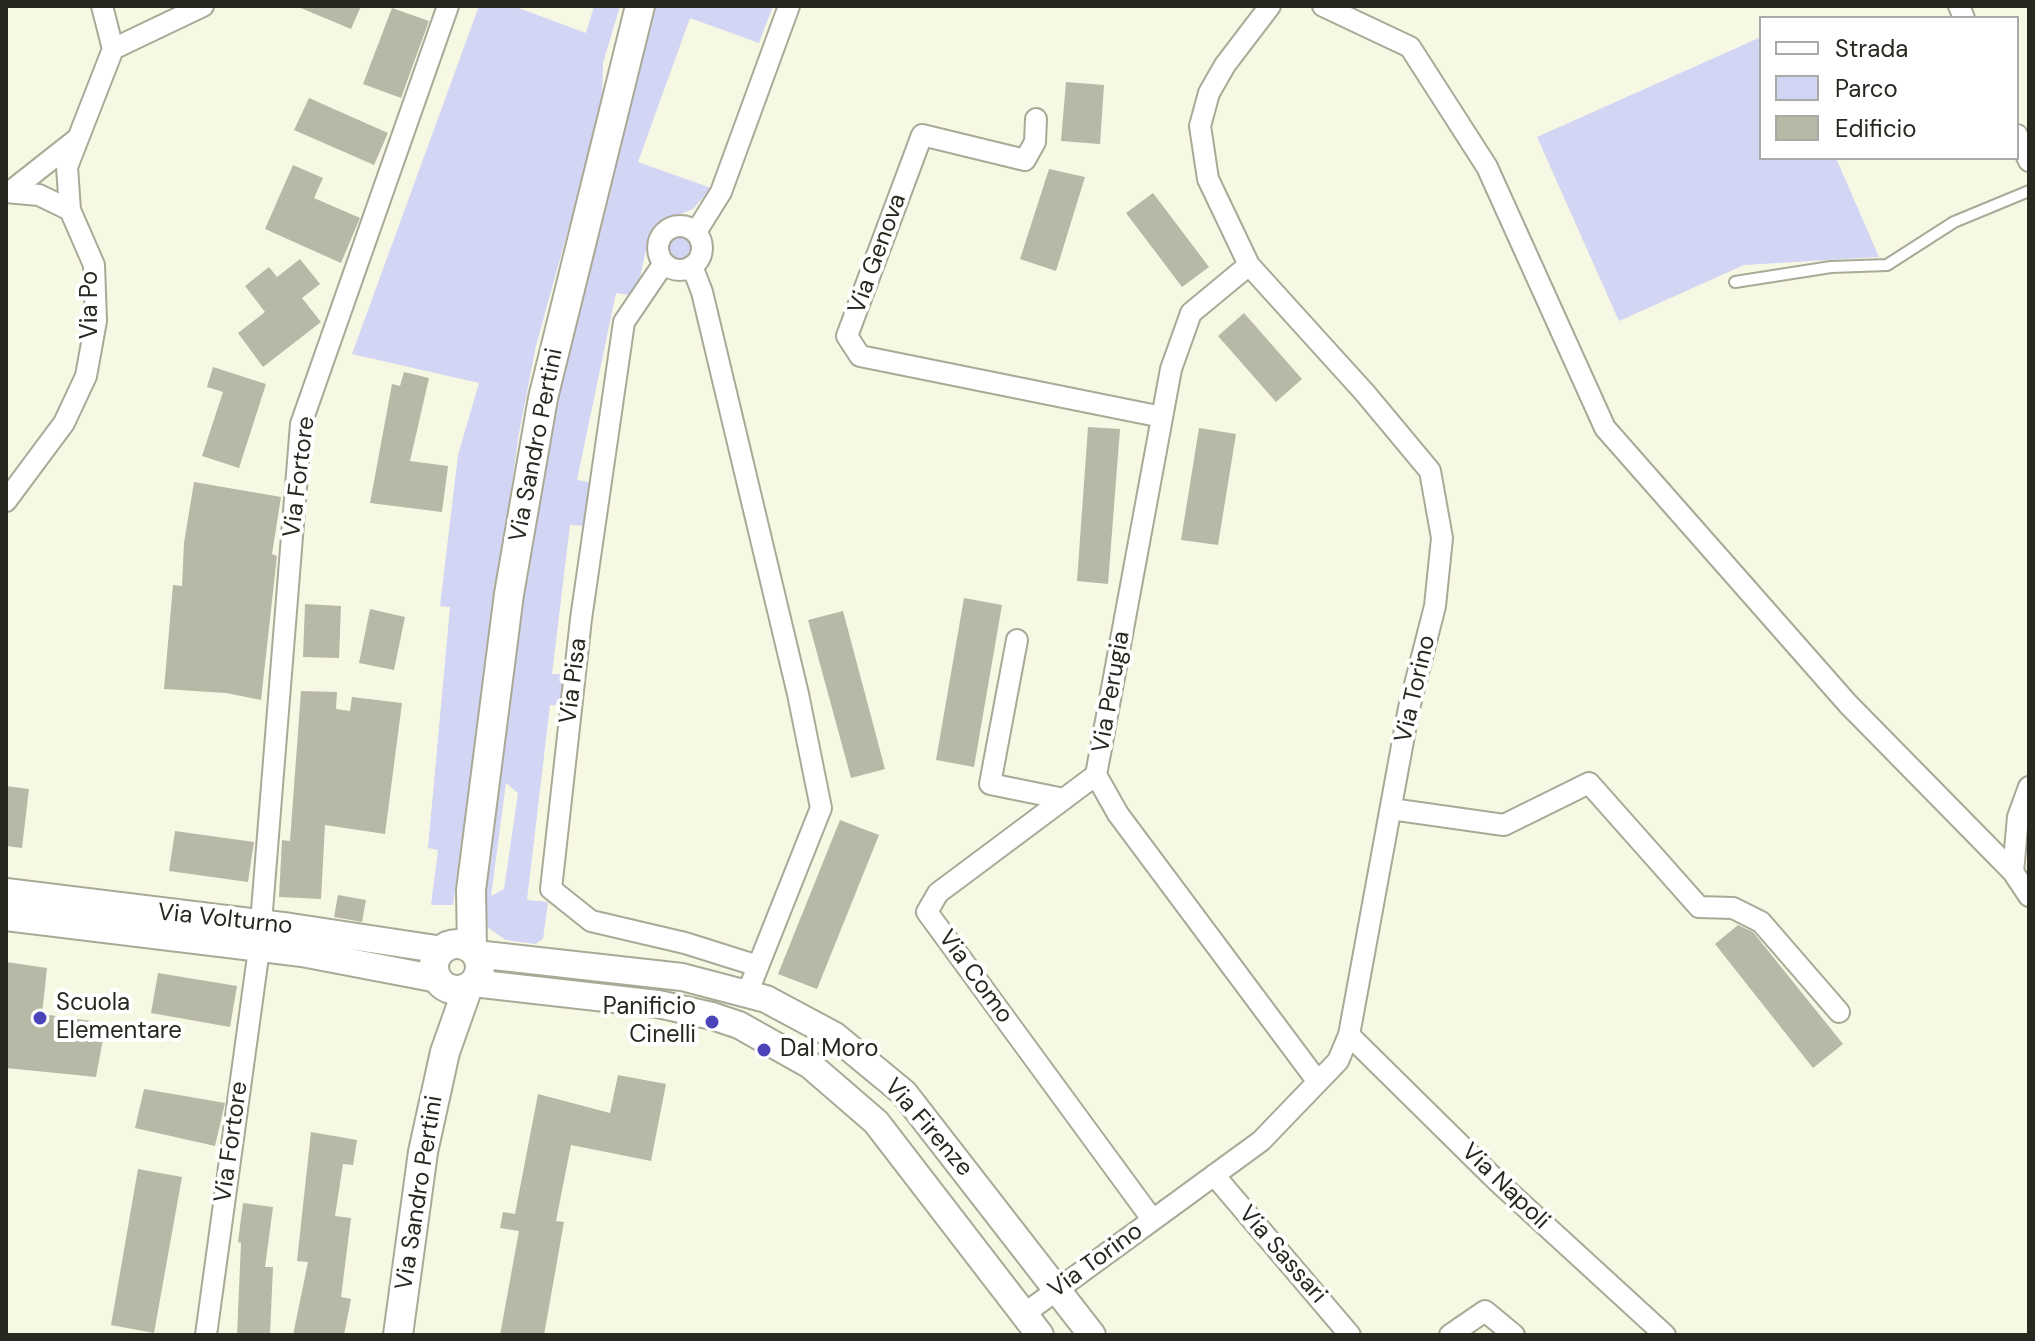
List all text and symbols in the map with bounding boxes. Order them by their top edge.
legend [1759,16,2019,160]
text: Strada [1835,33,1908,64]
text: Parco [1835,73,1898,104]
text: Edificio [1835,113,1917,144]
street label: Via Genova [843,190,913,318]
street label: Via Po [77,271,105,339]
street label: Via Sandro Pertini [504,346,570,544]
street label: Via Fortore [278,415,322,539]
street label: Via Perugia [1087,629,1137,755]
street label: Via Torino [1390,632,1442,746]
street label: Via Pisa [554,637,594,725]
street label: Via Volturno [156,899,294,941]
street label: Via Como [932,925,1018,1029]
place label: Scuola Elementare [56,990,182,1046]
place label: Panificio Cinelli [603,994,696,1050]
marker: Scuola Elementare [31,1009,49,1027]
marker: Panificio Cinelli [703,1013,721,1031]
place label: Dal Moro [780,1036,878,1064]
marker: Dal Moro [755,1041,773,1059]
street label: Via Firenze [878,1073,978,1183]
street label: Via Fortore [209,1080,255,1204]
street label: Via Sandro Pertini [390,1094,450,1292]
street label: Via Napoli [1455,1138,1555,1236]
street label: Via Sassari [1232,1200,1332,1310]
street label: Via Torino [1043,1217,1149,1305]

